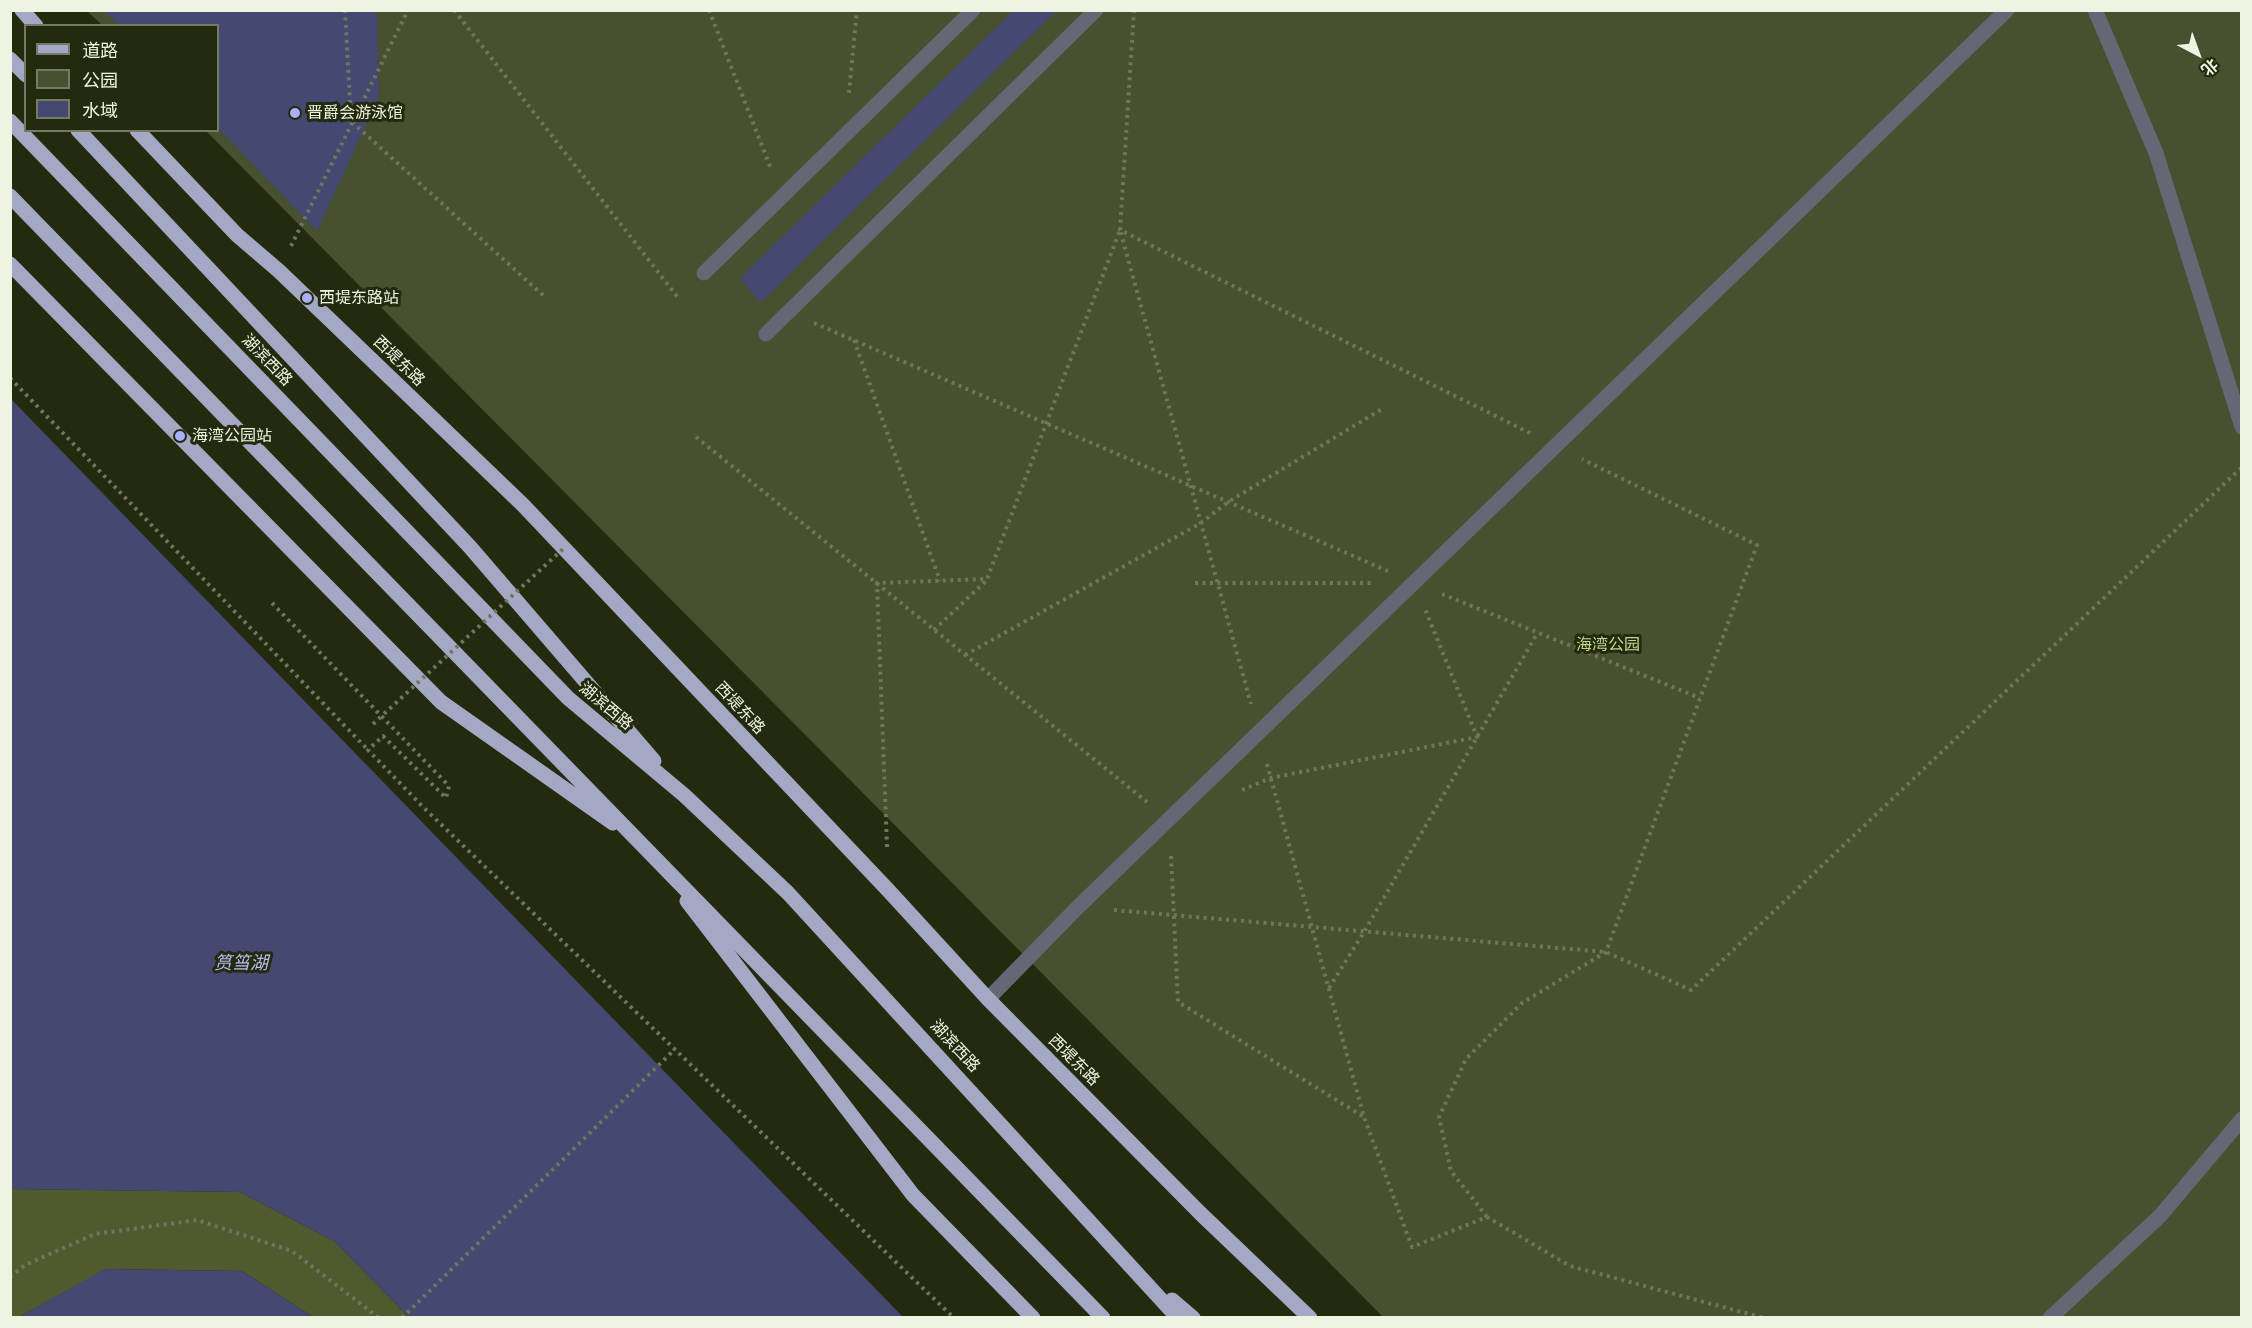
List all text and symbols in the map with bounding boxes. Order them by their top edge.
legend [24,24,219,132]
north arrow [2168,24,2228,84]
text: 道路 [82,39,118,61]
text: 北 [2198,56,2222,80]
text: 公园 [82,69,118,91]
text: 水域 [82,99,118,121]
place label: 晋爵会游泳馆 [307,103,403,123]
marker: 晋爵会游泳馆 [288,106,302,120]
place label: 西堤东路站 [319,288,399,308]
marker: 西堤东路站 [300,291,314,305]
street label: 湖滨西路 [238,330,296,390]
street label: 西堤东路 [369,332,429,390]
place label: 海湾公园站 [192,426,272,446]
marker: 海湾公园站 [173,429,187,443]
park label: 海湾公园 [1576,635,1640,655]
street label: 湖滨西路 [575,678,637,734]
street label: 西堤东路 [711,678,769,738]
water label: 筼筜湖 [214,952,268,974]
street label: 湖滨西路 [926,1016,984,1076]
street label: 西堤东路 [1045,1031,1103,1089]

